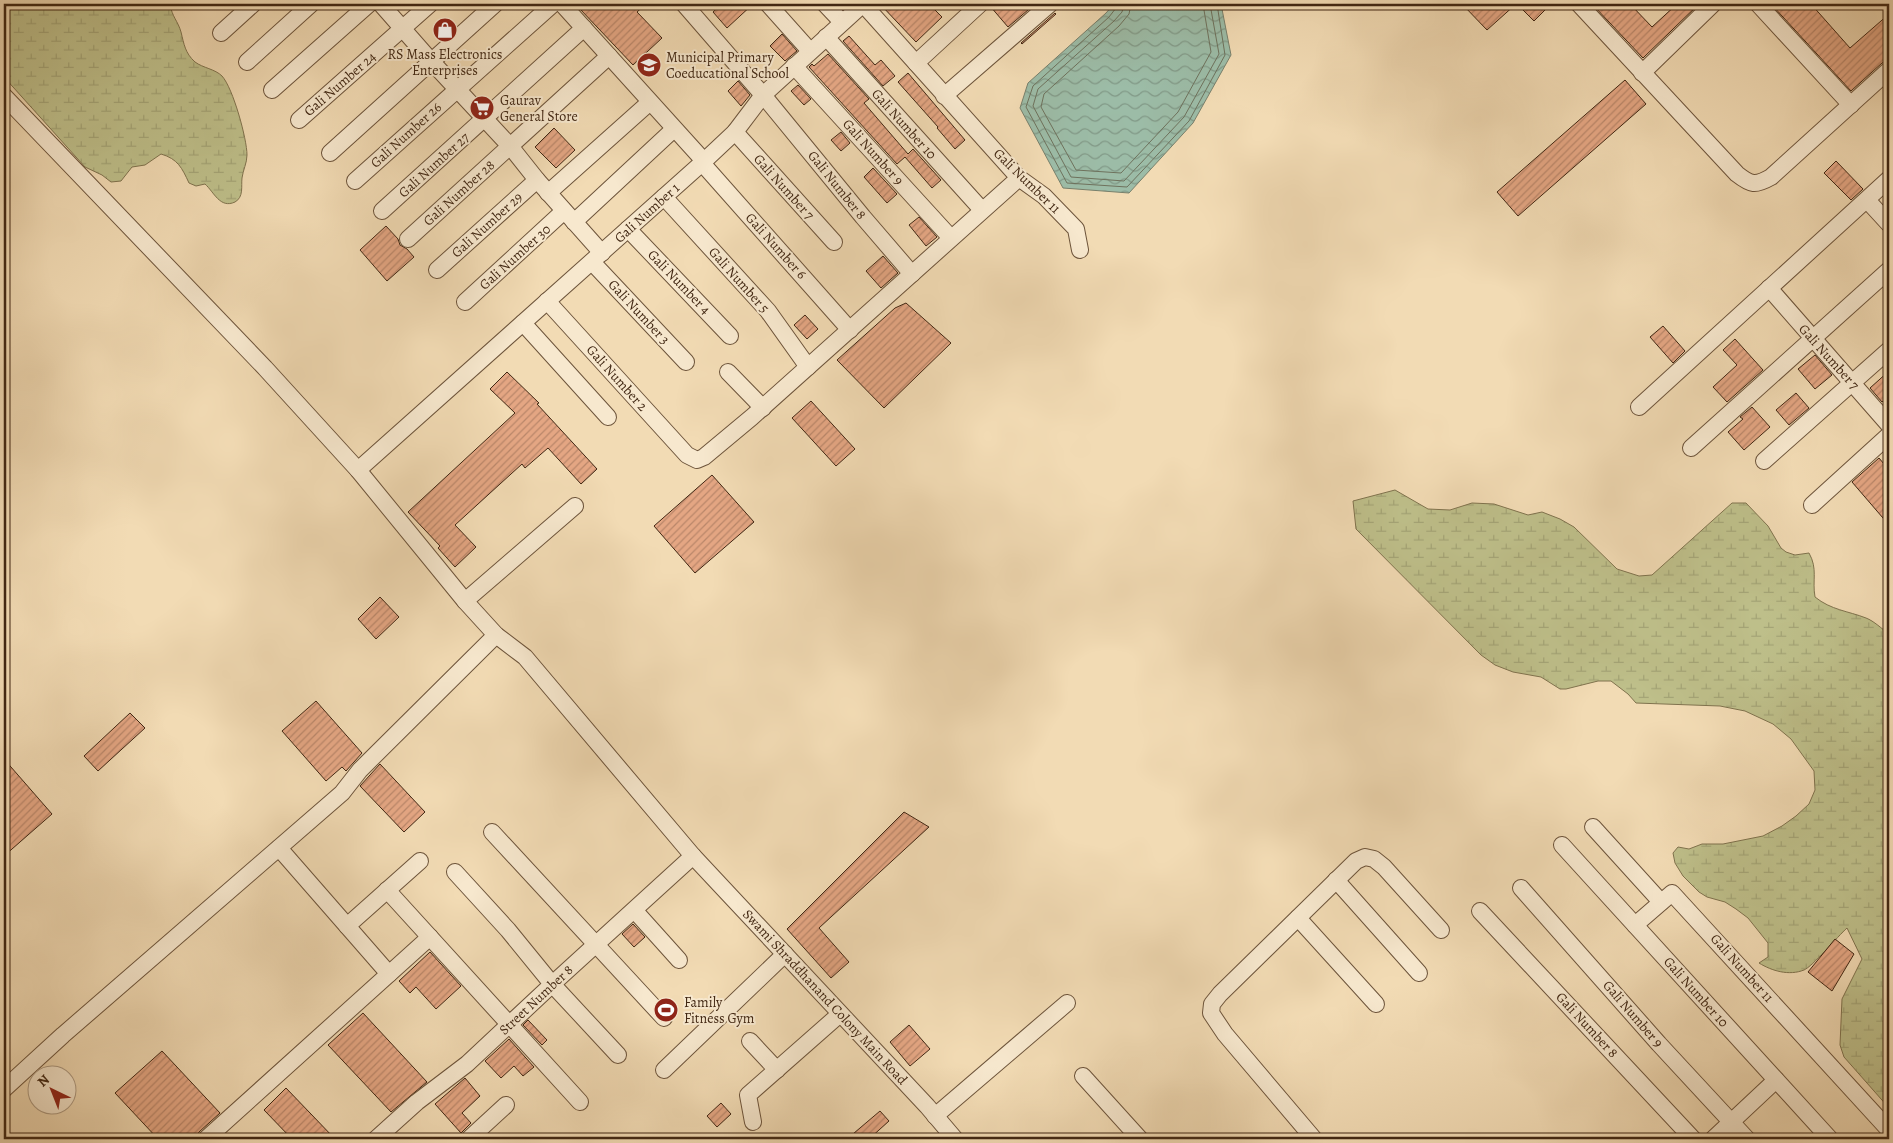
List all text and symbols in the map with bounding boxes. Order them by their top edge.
shop icon: RS Mass Electronics Enterprises [432,17,458,43]
place label: RS Mass Electronics Enterprises [388,45,502,80]
street label: Gali Number 24 [300,47,380,121]
place label: Municipal Primary Coeducational School [666,48,790,83]
school or university icon: Municipal Primary Coeducational School [636,52,662,78]
street label: Gali Number 10 [867,85,941,163]
place label: Gaurav General Store [500,91,578,126]
supermarket icon: Gaurav General Store [469,95,495,121]
street label: Gali Number 26 [366,98,446,172]
street label: Gali Number 9 [838,115,908,189]
street label: Gali Number 27 [394,128,474,202]
street label: Gali Number 11 [989,144,1065,218]
street label: Gali Number 8 [803,147,871,224]
street label: Gali Number 7 [749,150,819,224]
street label: Gali Number 28 [419,156,499,230]
street label: Gali Number 1 [610,179,684,247]
street label: Gali Number 29 [447,188,527,262]
street label: Gali Number 6 [741,209,811,283]
street label: Gali Number 30 [475,220,555,294]
street label: Gali Number 5 [704,243,774,317]
street label: Gali Number 4 [643,246,715,318]
street label: Gali Number 3 [604,275,674,349]
street label: Gali Number 7 [1794,320,1864,394]
street label: Gali Number 2 [582,341,652,416]
street label: Swami Shraddhanand Colony Main Road [738,905,912,1089]
street label: Gali Number 11 [1706,930,1778,1007]
street label: Gali Number 10 [1659,953,1733,1031]
street label: Street Number 8 [495,961,577,1039]
street label: Gali Number 9 [1599,976,1667,1052]
street label: Gali Number 8 [1552,988,1623,1062]
place label: Family Fitness Gym [684,993,755,1028]
sports icon: Family Fitness Gym [653,997,679,1023]
north arrow [28,1066,78,1116]
text: N [33,1070,54,1091]

